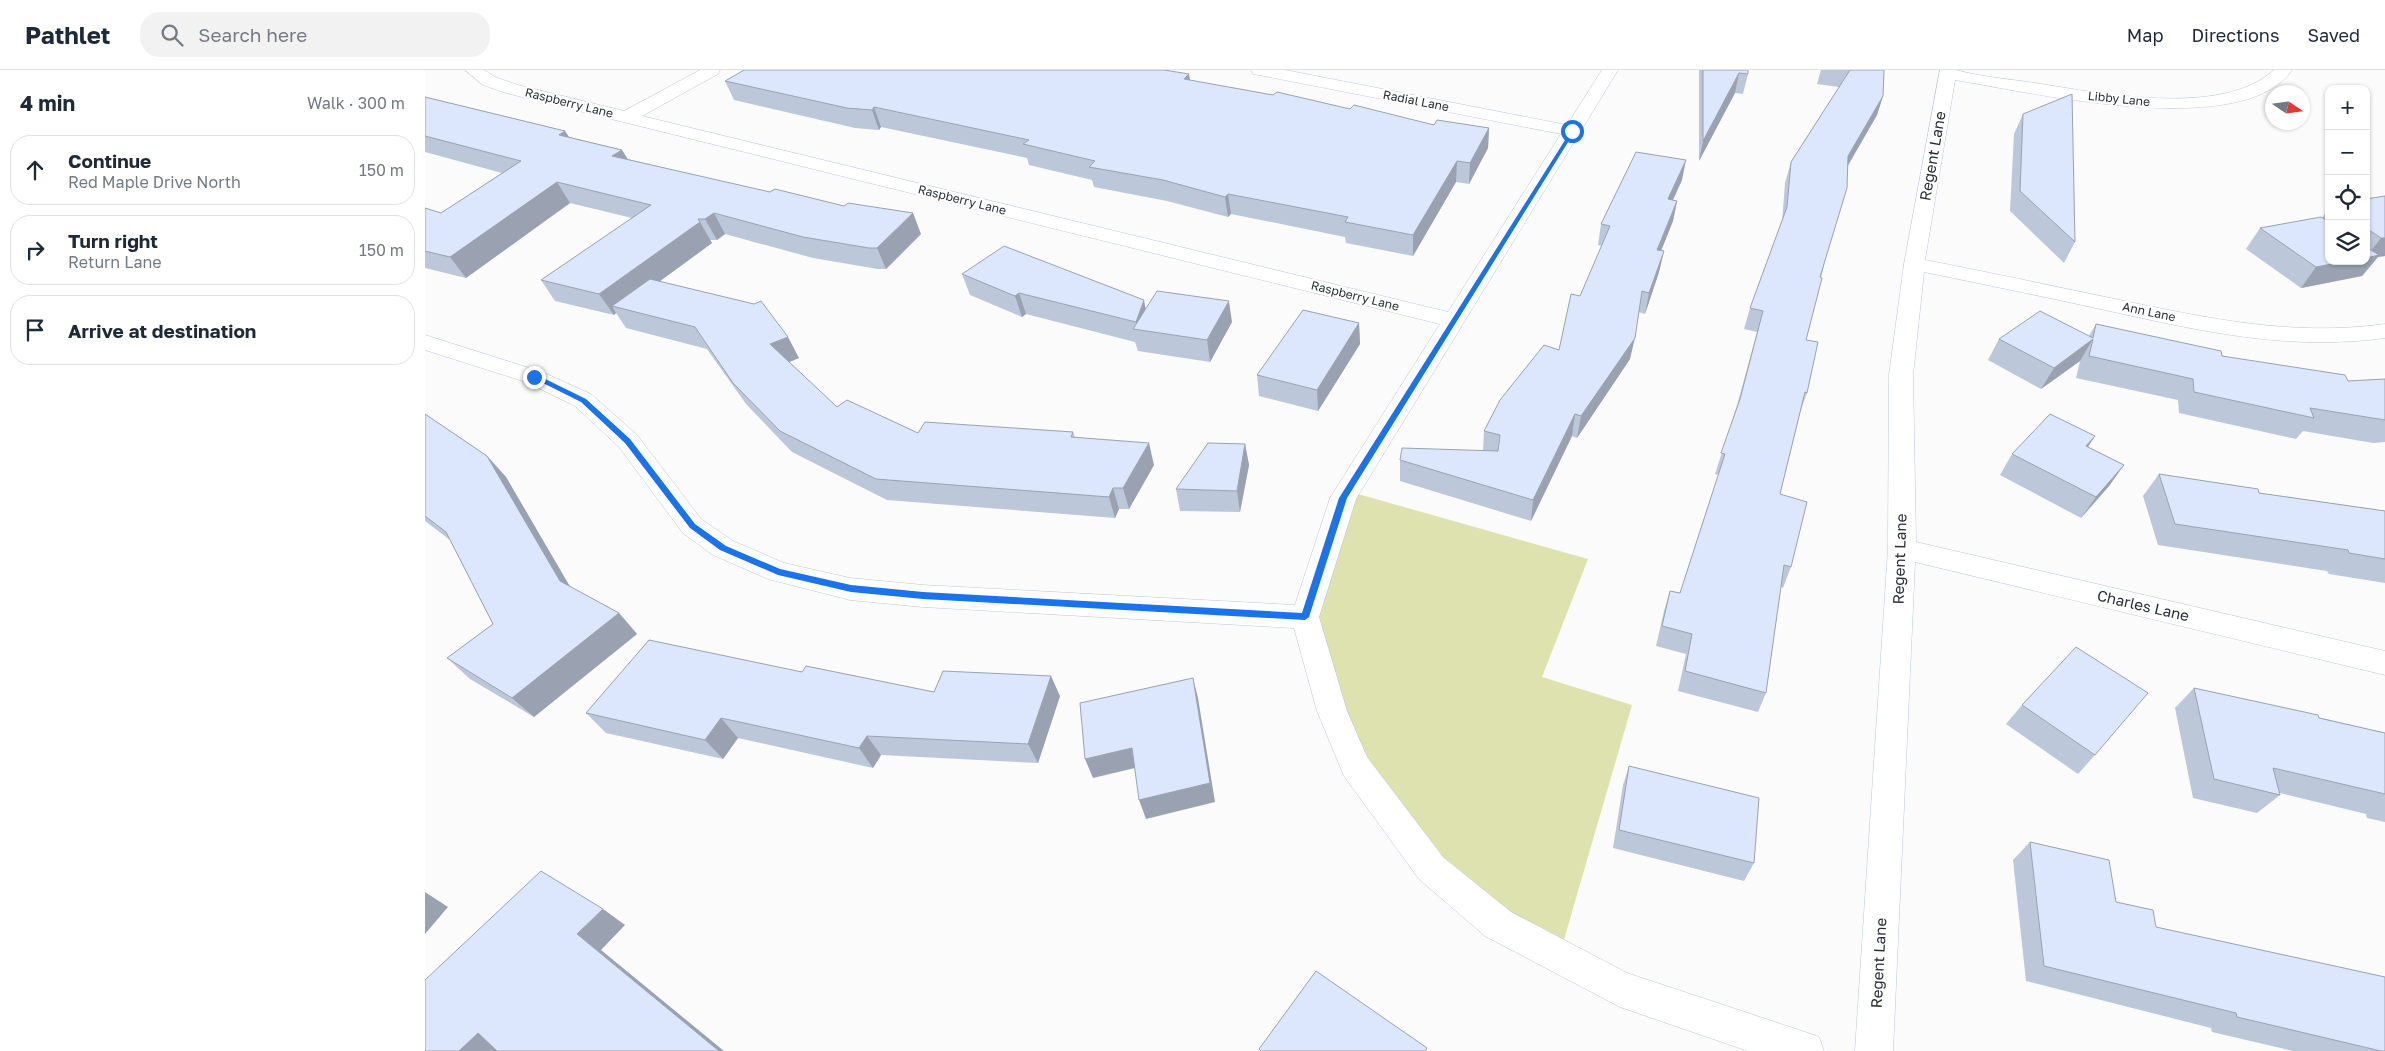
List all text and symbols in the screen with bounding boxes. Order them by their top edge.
search box [140,12,490,57]
text: Pathlet [25,20,110,49]
icon: search [158,21,186,49]
text: Search here [198,23,307,46]
text: Map [2127,24,2163,46]
text: Directions [2191,24,2279,46]
text: Saved [2307,24,2360,46]
street label: Raspberry Lane [523,84,615,121]
north arrow [2265,85,2310,130]
map controls [2325,85,2370,265]
button: + [2325,85,2370,130]
street label: Radial Lane [1382,87,1451,114]
street label: Libby Lane [2087,88,2151,109]
text: 4 min [20,90,75,116]
text: Walk · 300 m [307,93,405,113]
street label: Regent Lane [1915,109,1949,202]
route start [1561,120,1584,143]
button: − [2325,130,2370,175]
text: Continue [68,149,151,172]
icon: ahead [21,156,49,184]
text: 150 m [359,160,404,180]
text: Red Maple Drive North [68,172,241,192]
button: locate [2325,175,2370,220]
street label: Raspberry Lane [916,181,1008,218]
button: layers [2325,220,2370,265]
text: Turn right [68,229,158,252]
icon: right [21,236,49,264]
text: 150 m [359,240,404,260]
text: Return Lane [68,252,162,272]
street label: Raspberry Lane [1309,277,1401,314]
street label: Ann Lane [2121,299,2177,324]
icon: arrive [21,316,49,344]
text: Arrive at destination [68,319,256,342]
route end [523,366,546,389]
street label: Regent Lane [1888,513,1910,605]
street label: Charles Lane [2095,586,2191,624]
street label: Regent Lane [1867,917,1889,1009]

